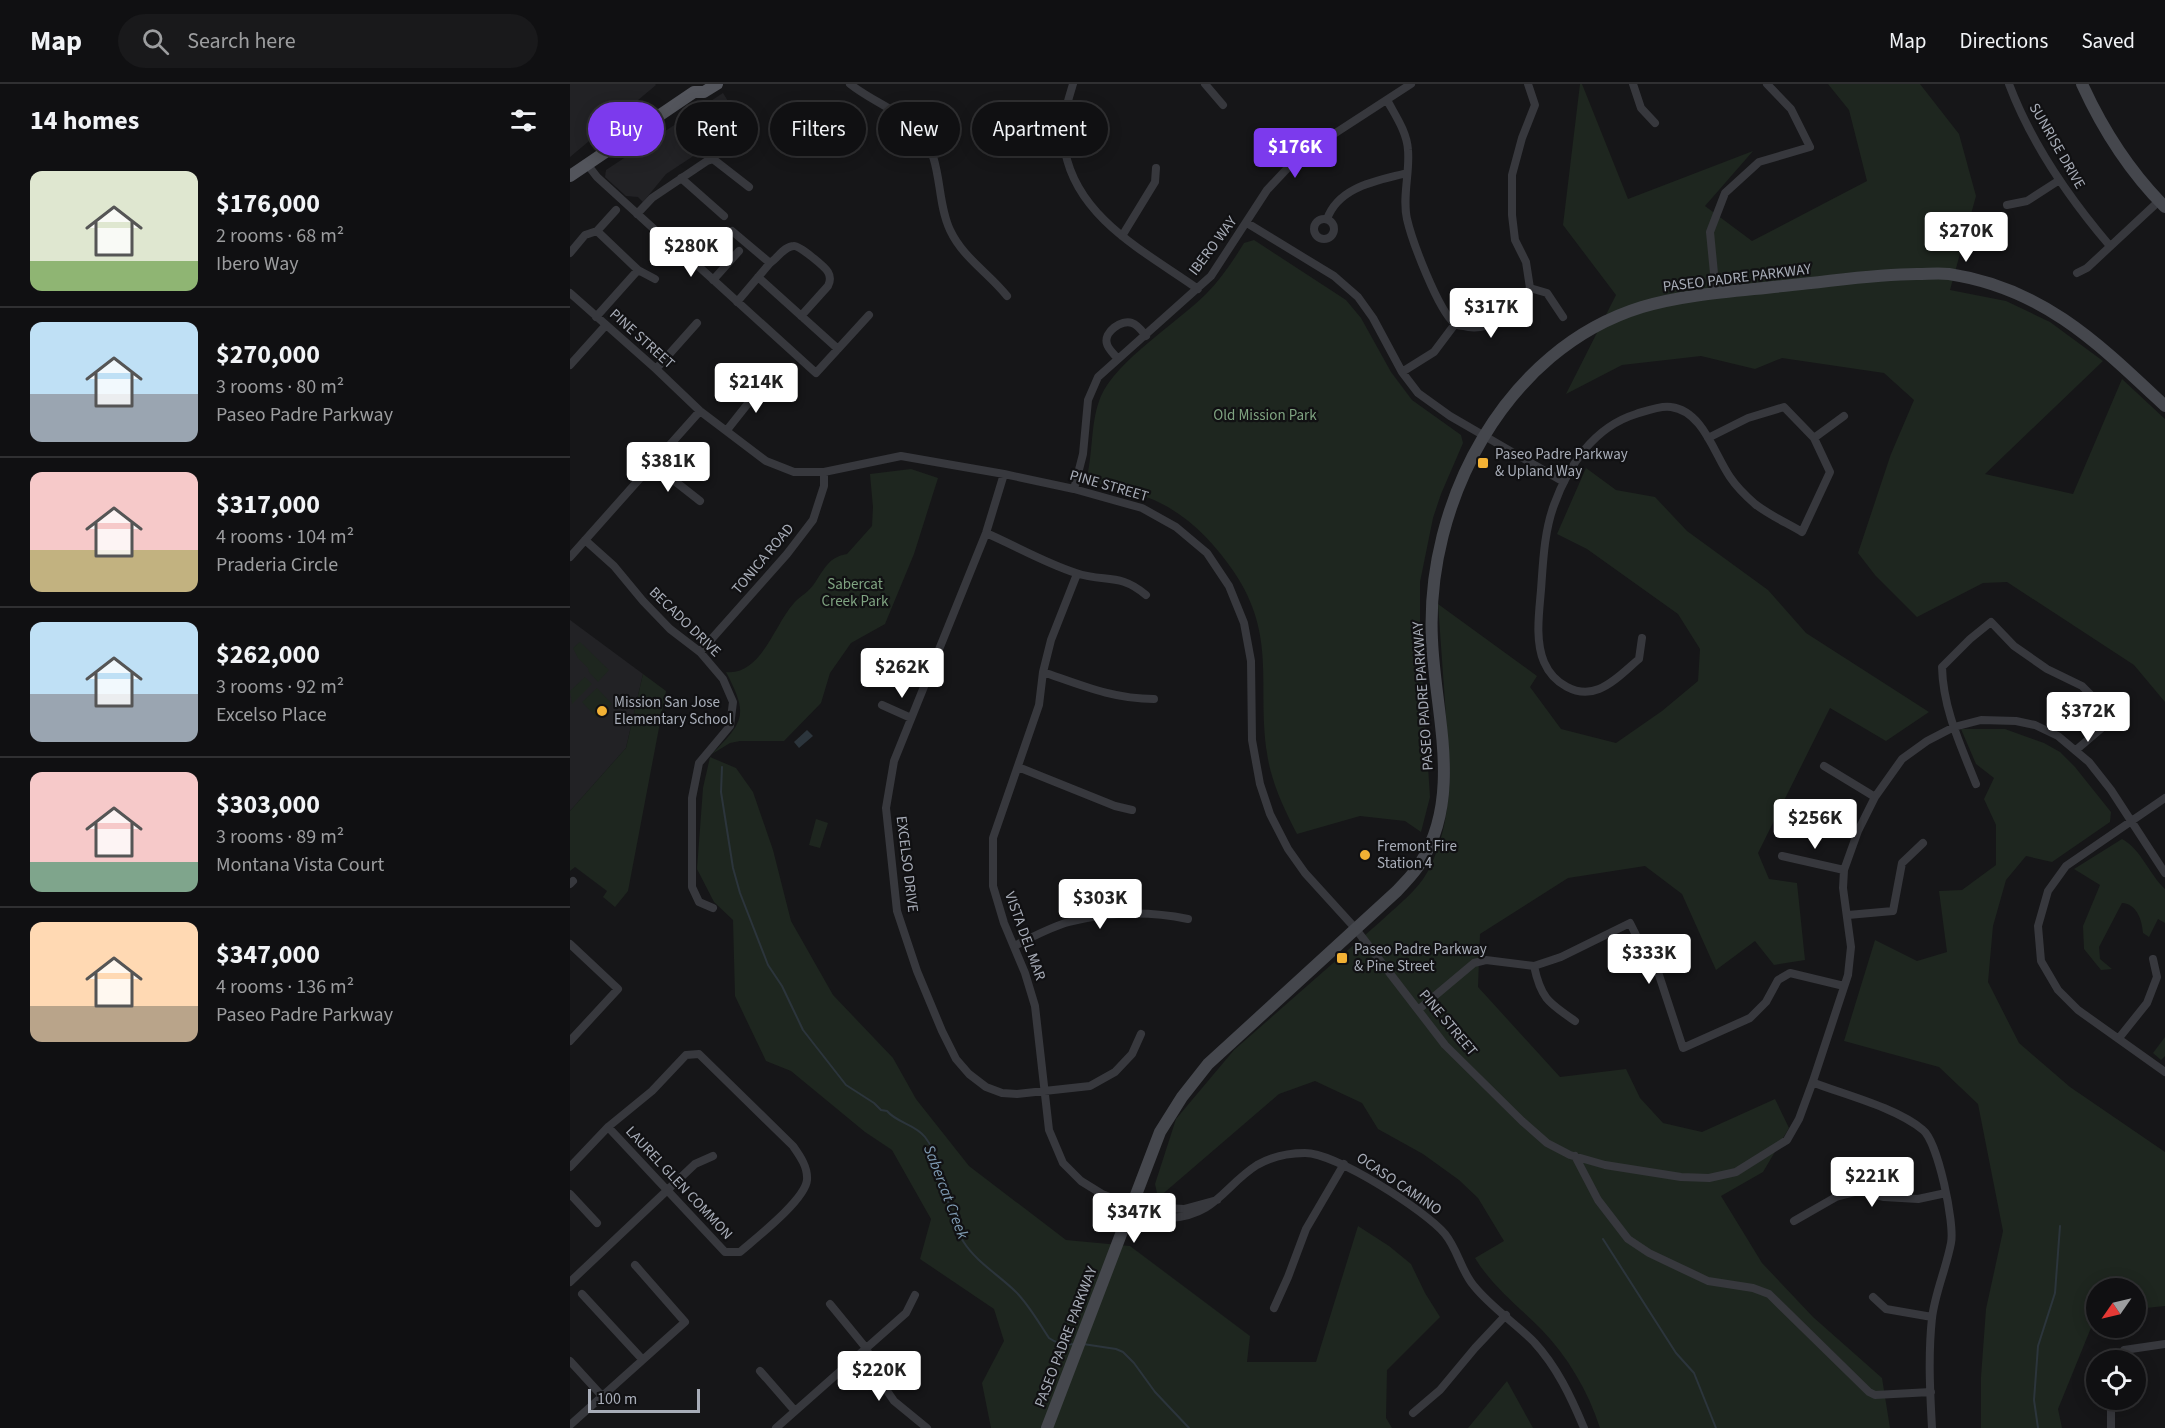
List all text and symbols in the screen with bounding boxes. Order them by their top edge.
search box [118,14,538,68]
text: Map [30,21,82,61]
icon: search [139,25,172,58]
text: Search here [187,25,296,57]
text: Map [1889,26,1927,56]
text: Directions [1960,26,2048,56]
text: Saved [2081,26,2135,56]
street label: SUNRISE DRIVE [2024,99,2090,193]
text: 14 homes [30,102,139,139]
chip: Buy [588,102,664,156]
chip: Rent [676,102,758,156]
chip: Filters [770,102,866,156]
chip: New [878,102,960,156]
chip: Apartment [972,102,1108,156]
icon: filters [507,104,540,137]
pin: $176K [1253,128,1337,179]
text: $176K [1268,133,1322,161]
text: $176,000 [216,185,320,222]
icon: home [78,195,150,267]
street label: IBERO WAY [1184,211,1243,280]
pin: $270K [1924,212,2008,263]
text: $270K [1939,217,1993,245]
text: 2 rooms · 68 m² [216,222,344,250]
pin: $280K [649,227,733,278]
text: $280K [664,232,718,260]
text: Ibero Way [216,250,299,278]
street label: PASEO PADRE PARKWAY [1662,258,1813,298]
pin: $317K [1449,288,1533,339]
text: $317K [1464,293,1518,321]
street label: PINE STREET [605,304,679,374]
text: $270,000 [216,336,320,373]
icon: home [78,346,150,418]
pin: $214K [714,363,798,414]
text: $214K [729,368,783,396]
text: 3 rooms · 80 m² [216,373,344,401]
text: Paseo Padre Parkway [216,401,393,429]
park label: Old Mission Park [1213,405,1317,426]
pin: $381K [626,442,710,493]
place label: Paseo Padre Parkway & Upland Way [1495,444,1628,482]
text: $381K [641,447,695,475]
marker: Paseo Padre Parkway & Upland Way [1476,456,1490,470]
street label: PINE STREET [1067,465,1151,507]
text: $317,000 [216,486,320,523]
icon: home [78,496,150,568]
street label: TONICA ROAD [727,519,799,599]
text: 4 rooms · 104 m² [216,523,354,551]
text: Praderia Circle [216,551,338,579]
park label: Sabercat Creek Park [822,574,889,612]
street label: BECADO DRIVE [644,582,726,662]
street label: PASEO PADRE PARKWAY [1407,620,1439,771]
text: $262,000 [216,636,320,673]
icon: home [78,646,150,718]
pin: $262K [860,648,944,699]
text: $262K [875,653,929,681]
text: 3 rooms · 92 m² [216,673,344,701]
place label: Mission San Jose Elementary School [614,692,732,730]
pin: $372K [2046,692,2130,743]
text: $372K [2061,697,2115,725]
text: Excelso Place [216,701,327,729]
marker: Mission San Jose Elementary School [595,704,609,718]
text: $303,000 [216,786,320,823]
icon: home [78,796,150,868]
pin: $256K [1773,799,1857,850]
text: $256K [1788,804,1842,832]
street label: EXCELSO DRIVE [891,815,923,914]
text: 3 rooms · 89 m² [216,823,344,851]
place label: Fremont Fire Station 4 [1377,836,1457,874]
marker: Fremont Fire Station 4 [1358,848,1372,862]
text: Montana Vista Court [216,851,384,879]
pin: $303K [1058,879,1142,930]
text: $303K [1073,884,1127,912]
street label: VISTA DEL MAR [999,889,1051,984]
pin: $333K [1607,934,1691,985]
text: $347,000 [216,936,320,973]
place label: Paseo Padre Parkway & Pine Street [1354,939,1487,977]
text: $333K [1622,939,1676,967]
icon: home [78,946,150,1018]
marker: Paseo Padre Parkway & Pine Street [1335,951,1349,965]
text: 4 rooms · 136 m² [216,973,354,1001]
street label: PINE STREET [1414,985,1482,1061]
text: Paseo Padre Parkway [216,1001,393,1029]
street label: LAUREL GLEN COMMON [621,1122,737,1244]
water label: Sabercat Creek [918,1142,974,1243]
street label: OCASO CAMINO [1352,1148,1446,1220]
pin: $221K [1830,1157,1914,1208]
text: $221K [1845,1162,1899,1190]
pin: $347K [1092,1193,1176,1244]
text: $347K [1107,1198,1161,1226]
street label: PASEO PADRE PARKWAY [1029,1263,1103,1410]
north arrow [2086,1278,2146,1338]
map controls [2086,1278,2146,1410]
button: locate [2086,1350,2146,1410]
pin: $220K [837,1351,921,1402]
text: $220K [852,1356,906,1384]
scale bar [588,1386,700,1414]
text: 100 m [597,1388,637,1410]

